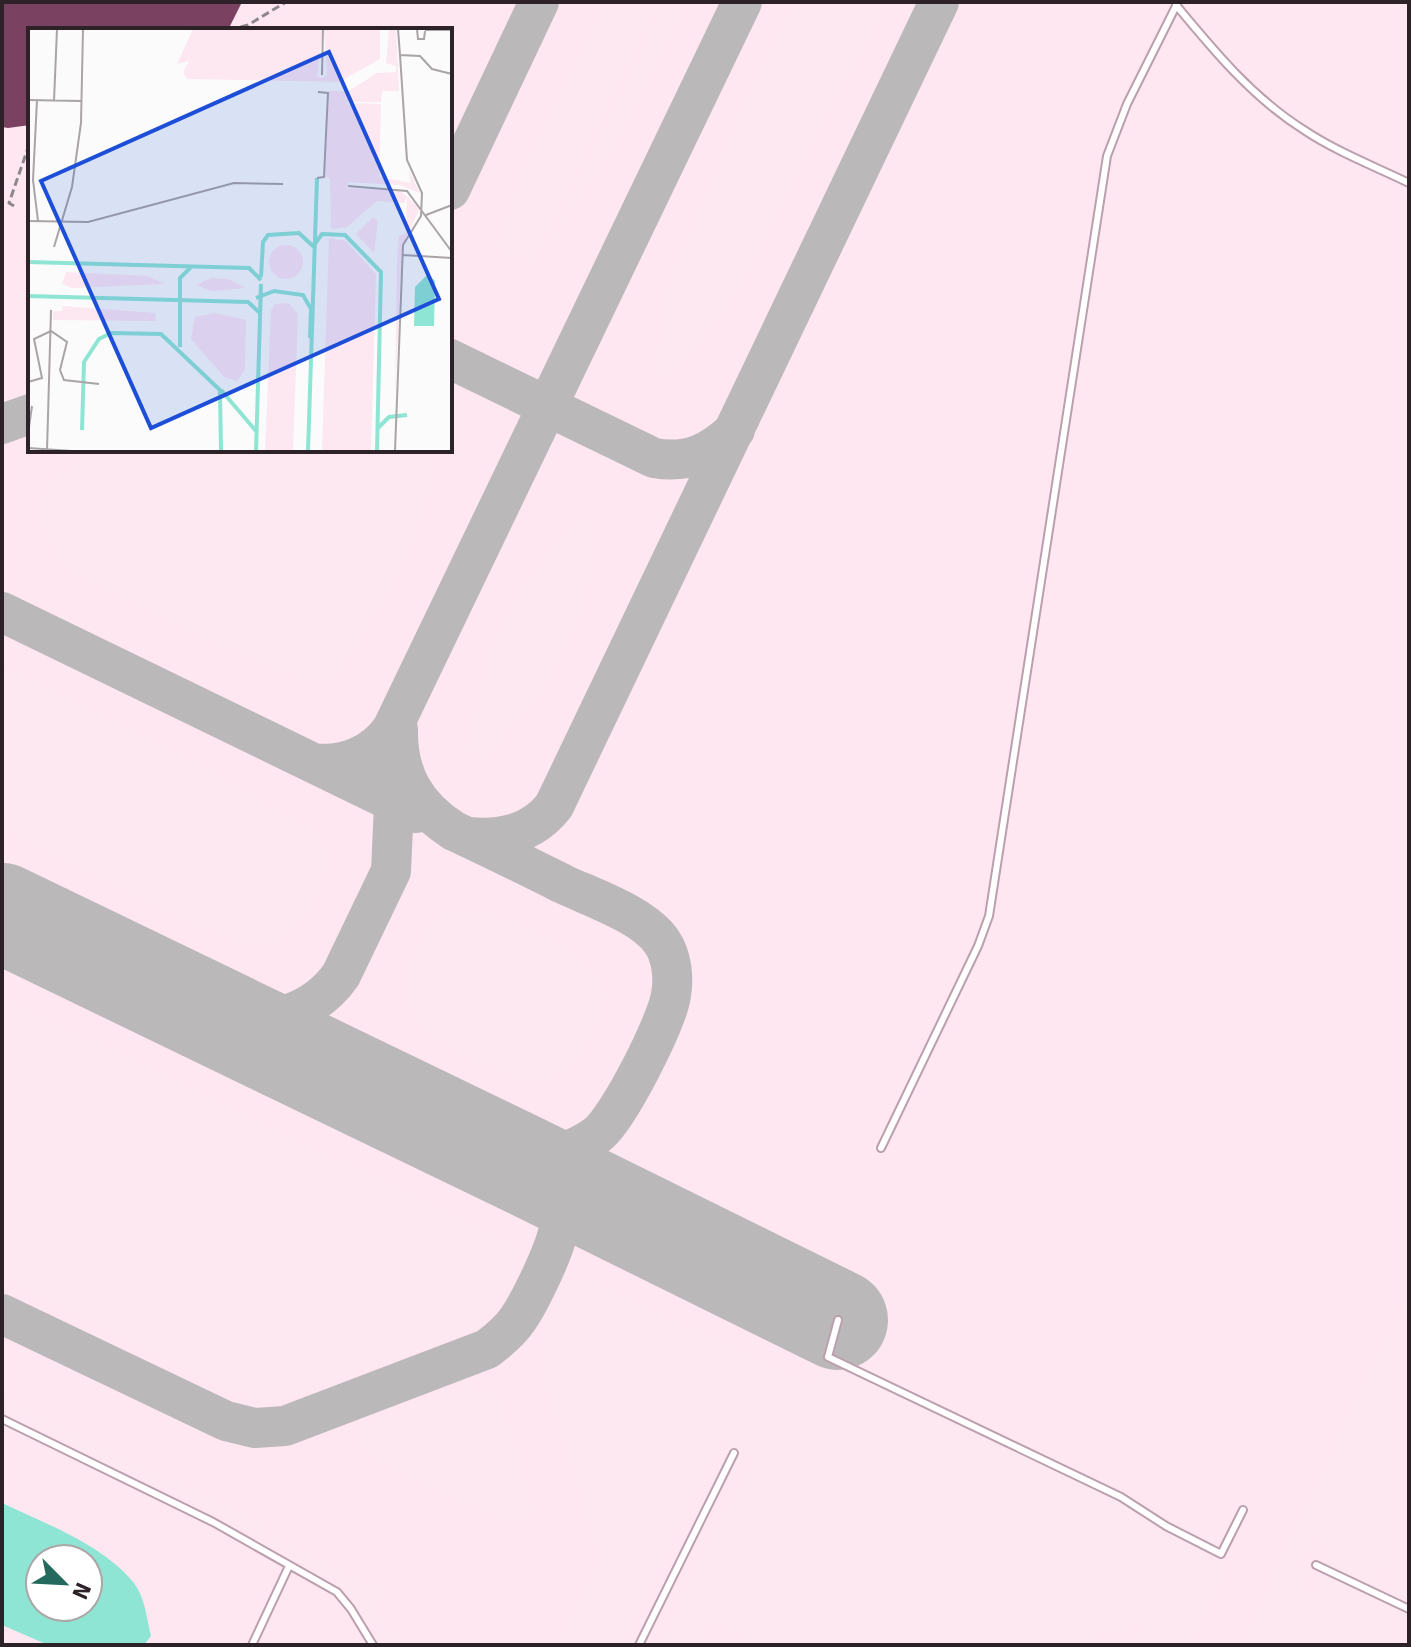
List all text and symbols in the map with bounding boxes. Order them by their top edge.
inset map [28,28,452,452]
north arrow [24,1543,104,1623]
text: N [66,1578,97,1603]

